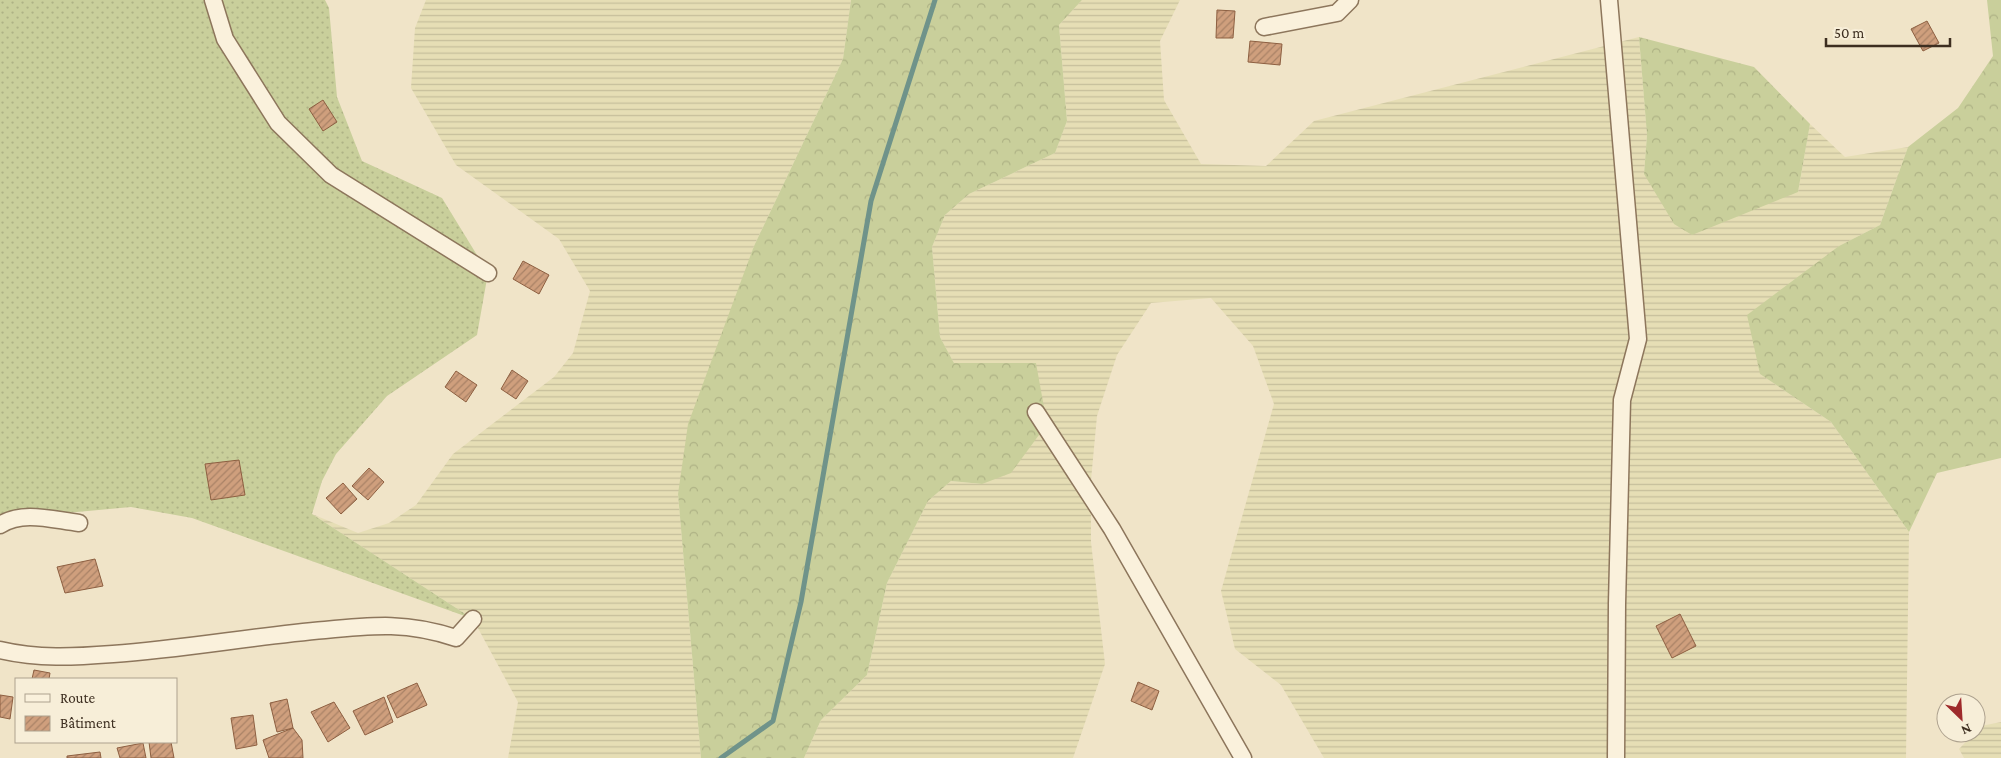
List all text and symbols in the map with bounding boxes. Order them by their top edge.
scale bar [1826,15,1950,47]
text: 50 m [1834,25,1864,41]
legend [15,678,178,743]
text: Route [60,690,95,706]
north arrow [1936,693,1986,743]
text: Bâtiment [60,715,117,731]
text: N [1958,721,1974,739]

